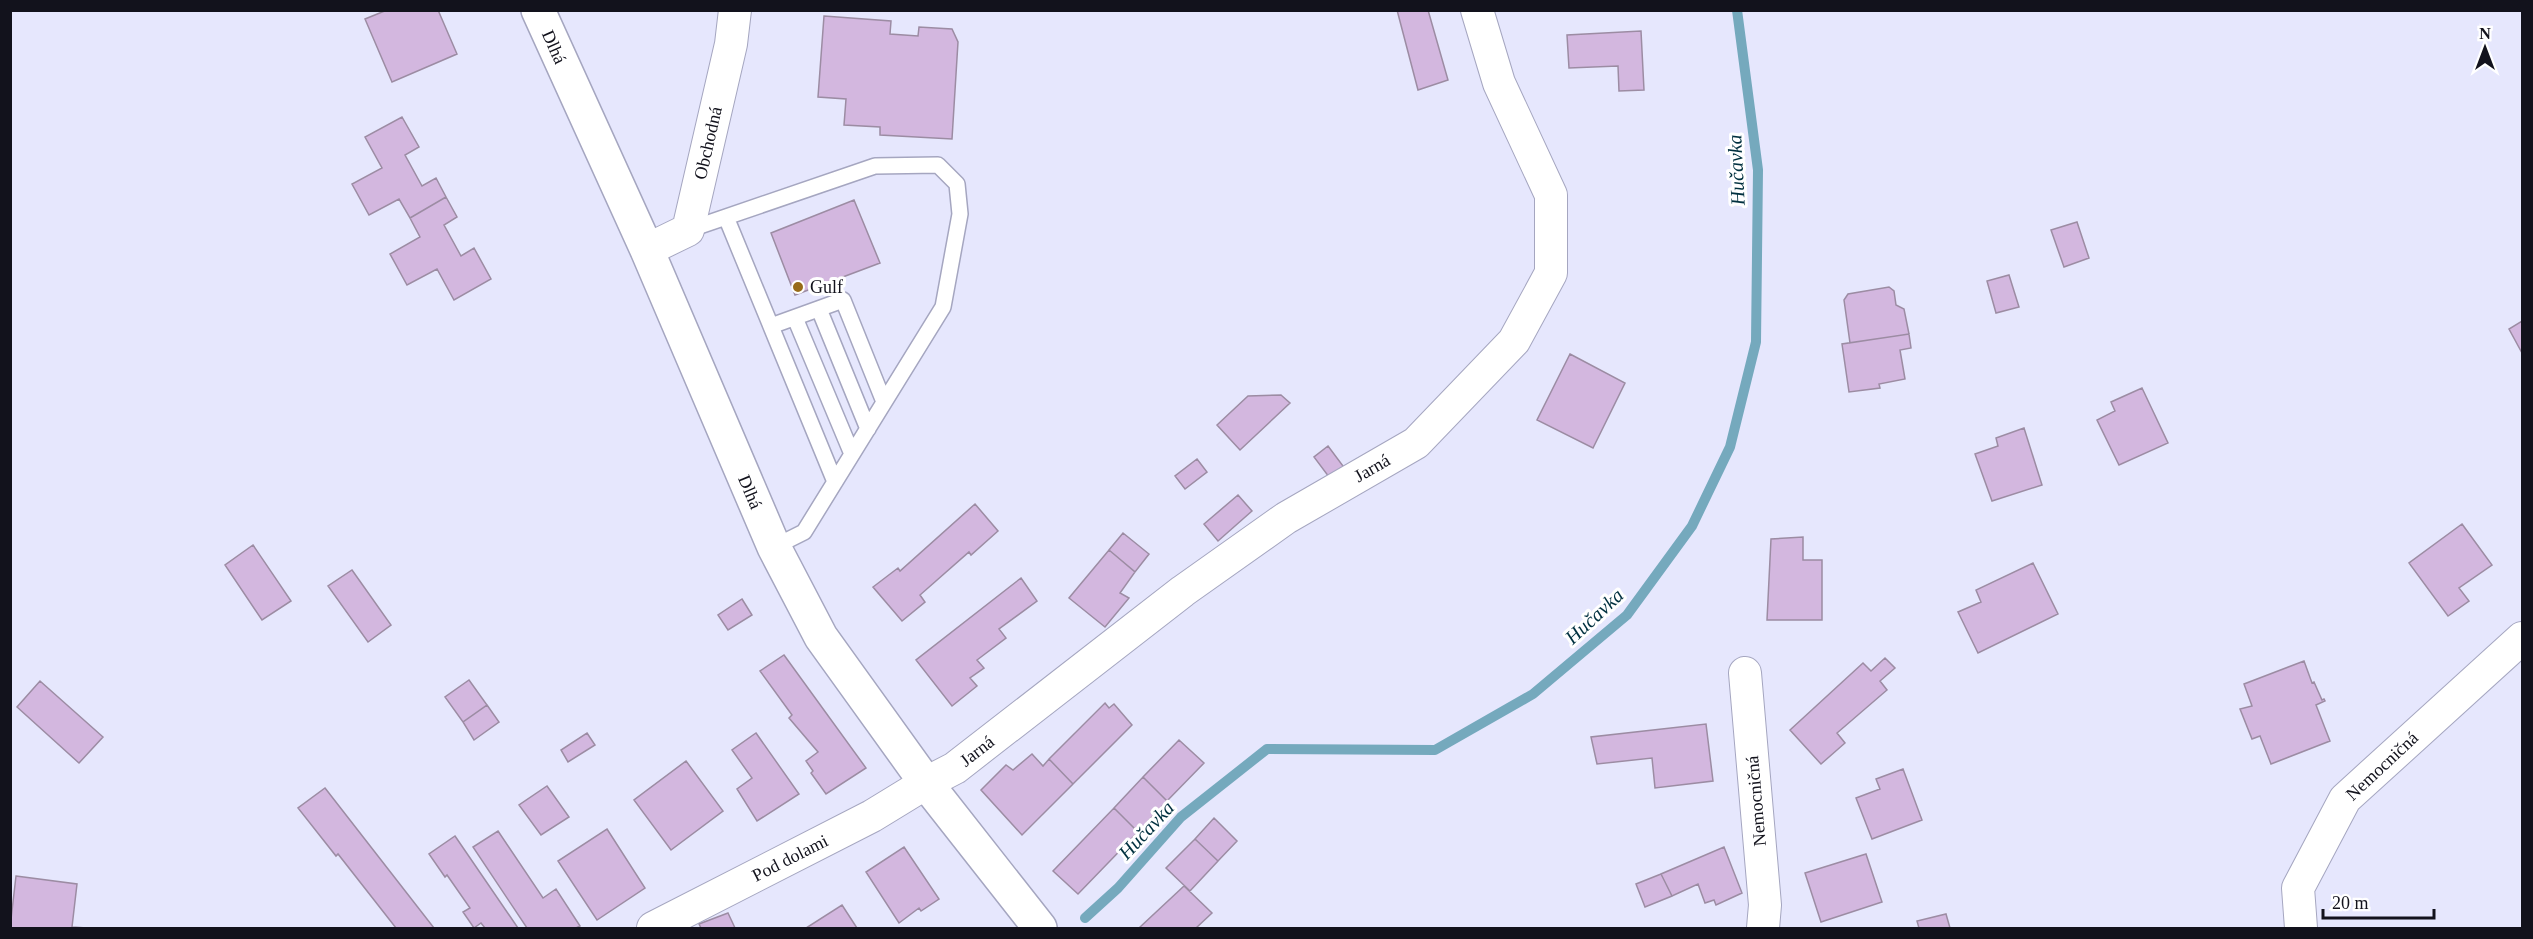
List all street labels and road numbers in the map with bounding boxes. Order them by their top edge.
street label: Dlhá [538,27,570,67]
street label: Obchodná [690,105,726,181]
street label: Jarná [1351,450,1393,486]
street label: Dlhá [734,472,766,512]
street label: Nemocničná [2342,728,2422,804]
street label: Jarná [956,731,998,771]
street label: Nemocničná [1742,755,1770,847]
street label: Pod dolami [749,830,831,886]

